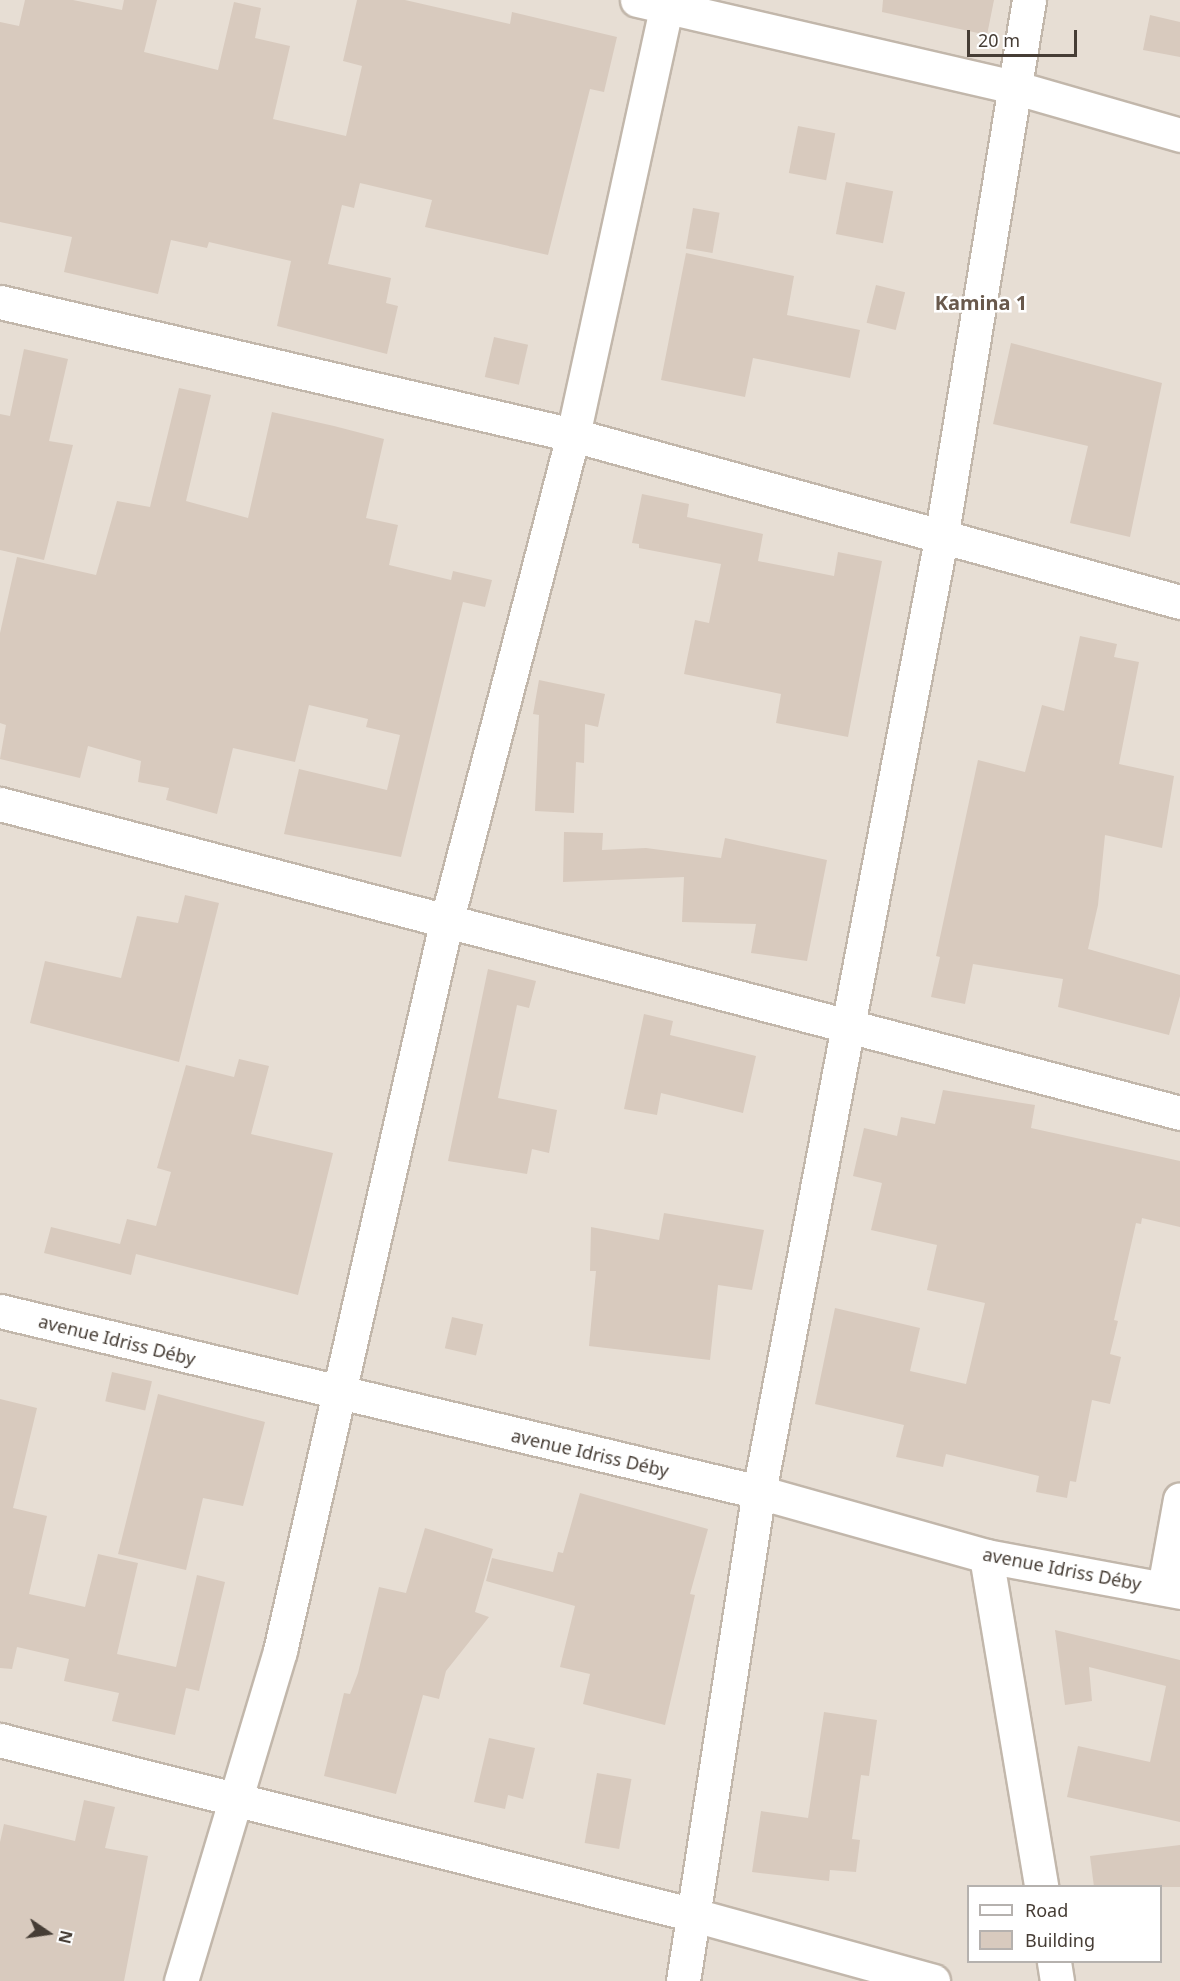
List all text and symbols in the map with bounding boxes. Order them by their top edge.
scale bar [970,18,1080,56]
text: 20 m [978,28,1020,52]
district label: Kamina 1 [935,290,1027,314]
street label: avenue Idriss Déby [36,1310,198,1370]
street label: avenue Idriss Déby [509,1424,671,1482]
street label: avenue Idriss Déby [981,1543,1143,1595]
legend [967,1885,1162,1963]
text: Road [1025,1898,1068,1922]
north arrow [18,1903,78,1963]
text: N [53,1928,78,1946]
text: Building [1025,1928,1095,1952]

